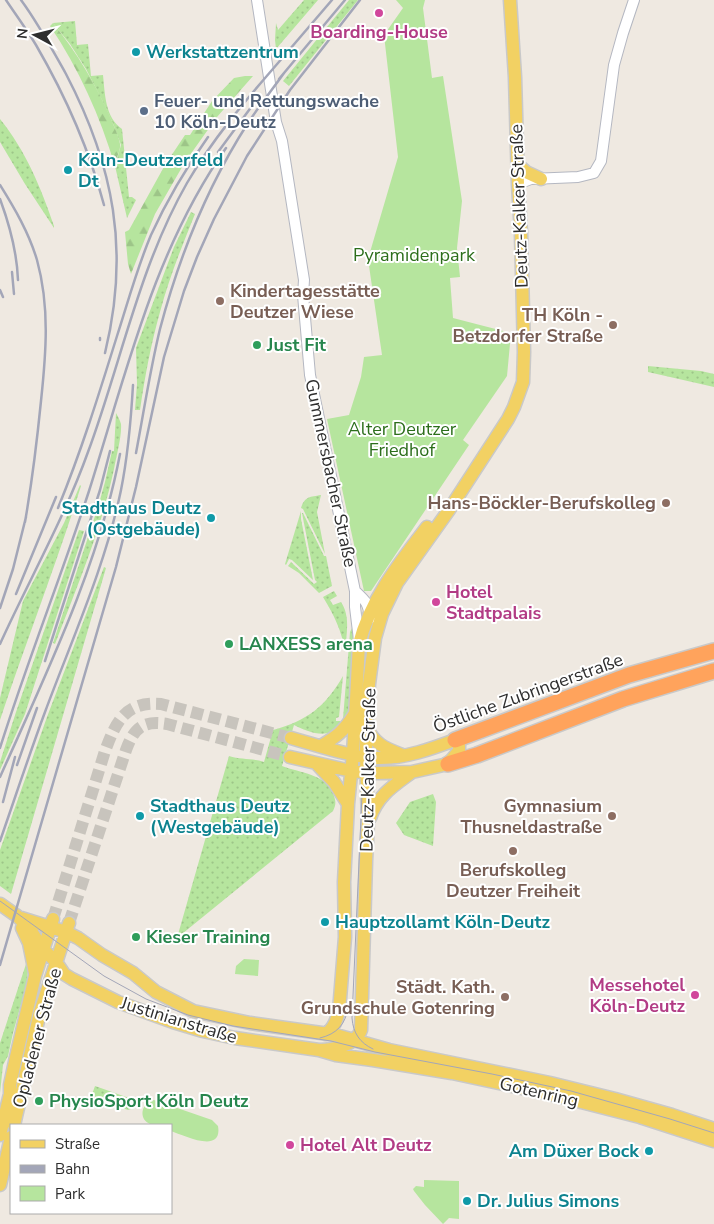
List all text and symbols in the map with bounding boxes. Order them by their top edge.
marker: Boarding-House [373,7,385,19]
north arrow [10,10,60,60]
place label: Boarding-House [310,20,448,44]
text: N [13,27,33,40]
place label: Werkstattzentrum [146,40,299,64]
marker: Werkstattzentrum [130,46,142,58]
place label: Feuer- und Rettungswache 10 Köln-Deutz [154,89,379,134]
marker: Feuer- und Rettungswache 10 Köln-Deutz [138,105,150,117]
street label: Deutz-Kalker Straße [504,124,534,288]
place label: Köln-Deutzerfeld Dt [78,148,223,193]
marker: Köln-Deutzerfeld Dt [62,164,74,176]
park label: Pyramidenpark [353,243,476,267]
place label: Kindertagesstätte Deutzer Wiese [230,279,380,324]
marker: Kindertagesstätte Deutzer Wiese [214,295,226,307]
place label: TH Köln - Betzdorfer Straße [452,303,603,348]
marker: TH Köln - Betzdorfer Straße [607,319,619,331]
place label: Just Fit [266,333,326,357]
marker: Just Fit [251,339,263,351]
street label: Gummersbacher Straße [299,377,363,569]
park label: Alter Deutzer Friedhof [348,417,457,462]
place label: Hans-Böckler-Berufskolleg [428,491,656,515]
place label: Stadthaus Deutz (Ostgebäude) [61,496,201,541]
marker: Hans-Böckler-Berufskolleg [660,497,672,509]
marker: Stadthaus Deutz (Ostgebäude) [205,512,217,524]
place label: Hotel Stadtpalais [446,580,542,625]
marker: Hotel Stadtpalais [430,596,442,608]
place label: LANXESS arena [239,632,373,656]
marker: LANXESS arena [223,638,235,650]
street label: Östliche Zubringerstraße [430,647,626,739]
street label: Deutz-Kalker Straße [355,688,381,852]
place label: Stadthaus Deutz (Westgebäude) [150,794,290,839]
place label: Gymnasium Thusneldastraße [461,794,602,839]
marker: Stadthaus Deutz (Westgebäude) [134,810,146,822]
marker: Gymnasium Thusneldastraße [606,810,618,822]
marker: Berufskolleg Deutzer Freiheit [507,845,519,857]
place label: Berufskolleg Deutzer Freiheit [446,858,580,903]
place label: Hauptzollamt Köln-Deutz [335,910,550,934]
marker: Hauptzollamt Köln-Deutz [319,916,331,928]
place label: Kieser Training [146,925,270,949]
marker: Kieser Training [130,931,142,943]
street label: Opladener Straße [7,965,67,1111]
place label: Messehotel Köln-Deutz [589,973,685,1018]
place label: Städt. Kath. Grundschule Gotenring [301,975,495,1020]
marker: Messehotel Köln-Deutz [689,989,701,1001]
street label: Justinianstraße [117,991,240,1049]
marker: Städt. Kath. Grundschule Gotenring [499,991,511,1003]
street label: Gotenring [497,1071,581,1113]
place label: PhysioSport Köln Deutz [49,1089,249,1113]
marker: PhysioSport Köln Deutz [33,1095,45,1107]
legend [10,1124,172,1214]
place label: Hotel Alt Deutz [300,1133,432,1157]
text: Straße [55,1134,100,1154]
marker: Hotel Alt Deutz [284,1139,296,1151]
place label: Am Düxer Bock [509,1139,639,1163]
marker: Am Düxer Bock [643,1145,655,1157]
text: Bahn [55,1159,90,1179]
text: Park [55,1184,85,1204]
place label: Dr. Julius Simons [477,1189,620,1213]
marker: Dr. Julius Simons [461,1195,473,1207]

